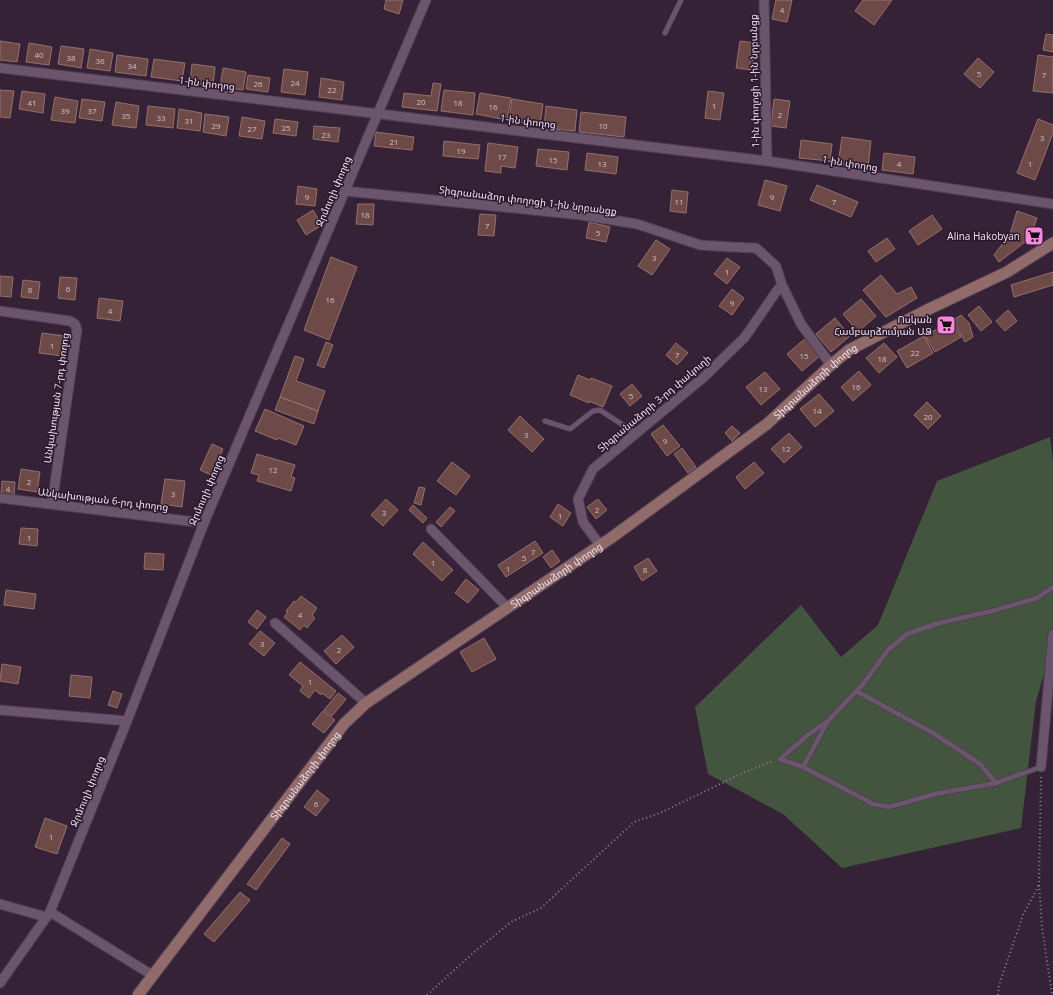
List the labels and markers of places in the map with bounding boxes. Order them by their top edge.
supermarket icon: Alina Hakobyan [1023,225,1045,247]
place label: Alina Hakobyan [947,229,1020,243]
place label: Ոսկան Համբարձումյան ԱՁ [834,312,933,338]
supermarket icon: Ոսկան Համբարձումյան ԱՁ [935,314,957,336]

